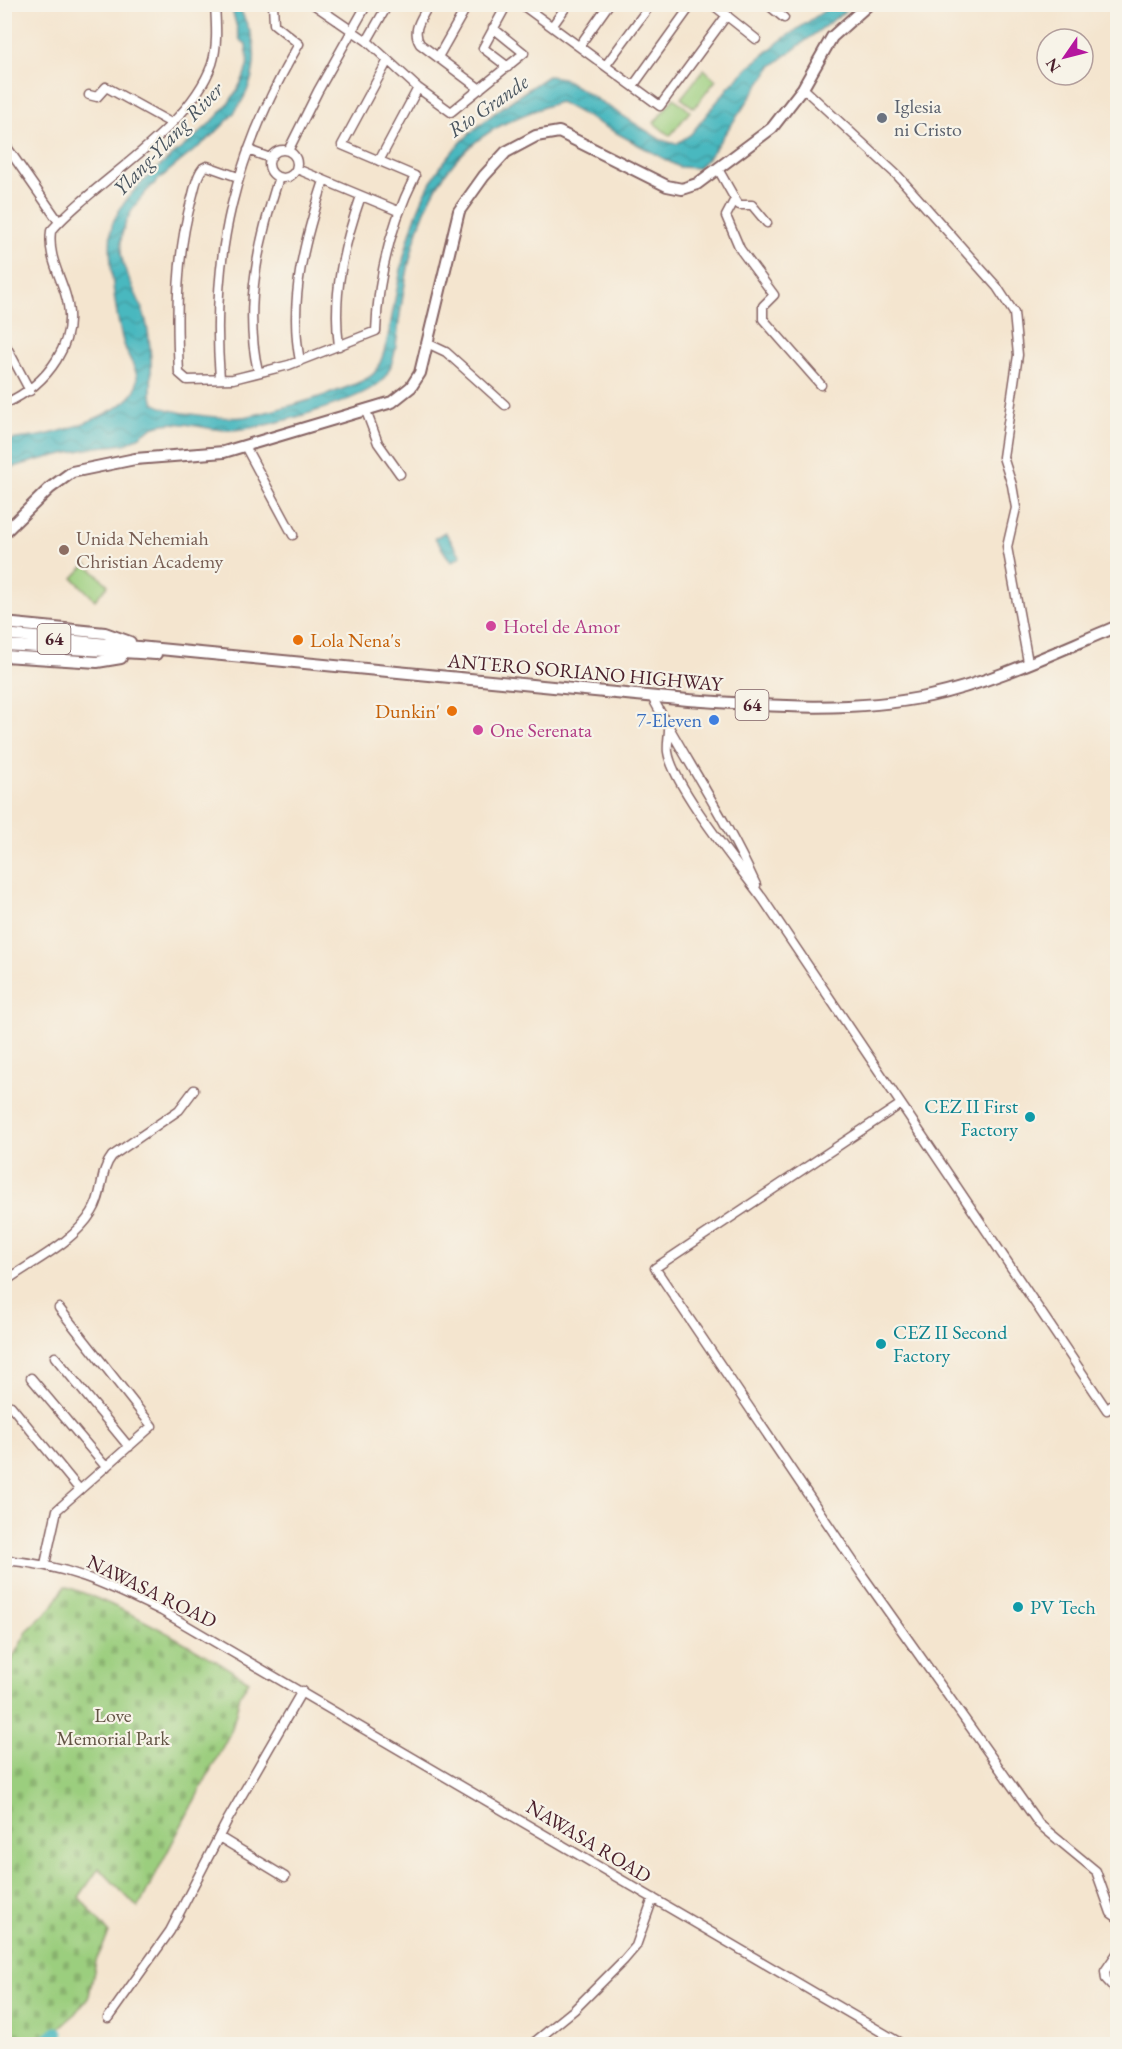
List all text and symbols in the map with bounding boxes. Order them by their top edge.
north arrow [1035,27,1095,87]
text: N [1041,54,1065,77]
water label: Rio Grande [442,67,534,143]
water label: Ylang-Ylang River [107,75,229,201]
place label: Iglesia ni Cristo [894,93,962,142]
marker: Iglesia ni Cristo [875,111,889,125]
place label: Unida Nehemiah Christian Academy [76,525,224,574]
marker: Unida Nehemiah Christian Academy [57,543,71,557]
place label: Hotel de Amor [503,613,620,639]
marker: Hotel de Amor [484,619,498,633]
road number: 64 [38,624,70,654]
place label: Lola Nena's [310,627,401,653]
marker: Lola Nena's [291,633,305,647]
street label: ANTERO SORIANO HIGHWAY [445,647,725,697]
road number: 64 [736,690,768,720]
place label: Dunkin' [375,698,440,724]
marker: Dunkin' [445,704,459,718]
place label: 7-Eleven [636,707,702,733]
marker: 7-Eleven [707,713,721,727]
place label: One Serenata [490,717,592,743]
marker: One Serenata [471,723,485,737]
place label: CEZ II First Factory [924,1093,1019,1142]
marker: CEZ II First Factory [1023,1110,1037,1124]
place label: CEZ II Second Factory [893,1319,1008,1368]
marker: CEZ II Second Factory [874,1337,888,1351]
street label: NAWASA ROAD [83,1548,221,1634]
place label: PV Tech [1030,1594,1096,1620]
marker: PV Tech [1011,1600,1025,1614]
park label: Love Memorial Park [56,1702,170,1751]
street label: NAWASA ROAD [522,1793,656,1889]

